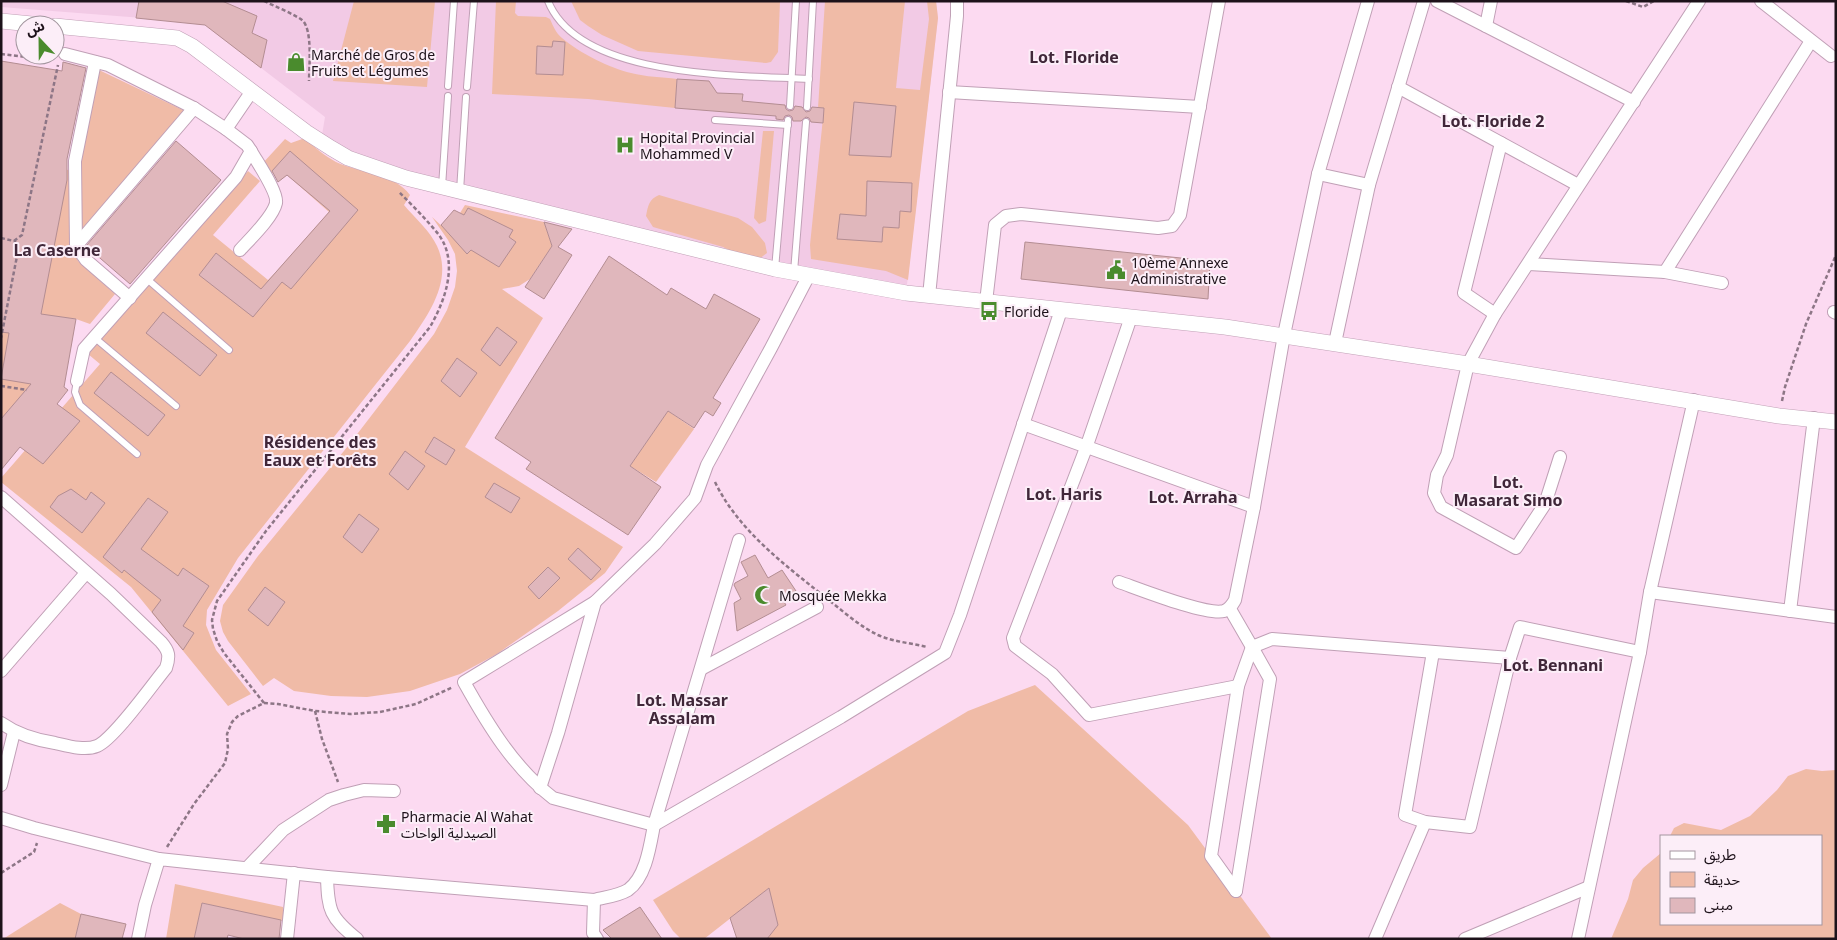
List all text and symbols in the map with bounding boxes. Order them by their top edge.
north arrow [15,15,65,65]
text: ش [22,15,47,40]
place label: Marché de Gros de Fruits et Légumes [311,45,435,80]
district label: Lot. Floride [1029,46,1119,68]
shop icon: Marché de Gros de Fruits et Légumes [285,51,307,73]
district label: Lot. Floride 2 [1441,110,1545,132]
place label: Hopital Provincial Mohammed V [640,128,755,163]
hospital icon: Hopital Provincial Mohammed V [614,134,636,156]
district label: La Caserne [13,239,101,261]
place label: 10ème Annexe Administrative [1131,253,1229,288]
public building icon: 10ème Annexe Administrative [1105,259,1127,281]
bus stop icon: Floride [978,300,1000,322]
place label: Floride [1004,302,1049,321]
district label: Résidence des Eaux et Forêts [263,431,377,471]
district label: Lot. Masarat Simo [1453,471,1563,511]
district label: Lot. Haris [1026,483,1102,505]
district label: Lot. Arraha [1148,486,1238,508]
mosque icon: Mosquée Mekka [753,584,775,606]
place label: Mosquée Mekka [779,586,887,605]
district label: Lot. Bennani [1503,654,1603,676]
district label: Lot. Massar Assalam [636,689,728,729]
place label: Pharmacie Al Wahat الصيدلية الواحات [401,807,533,842]
pharmacy icon: Pharmacie Al Wahat الصيدلية الواحات [375,813,397,835]
legend [1660,835,1822,925]
text: طريق [1704,844,1736,865]
text: حديقة [1704,869,1740,889]
text: مبنى [1704,894,1733,914]

